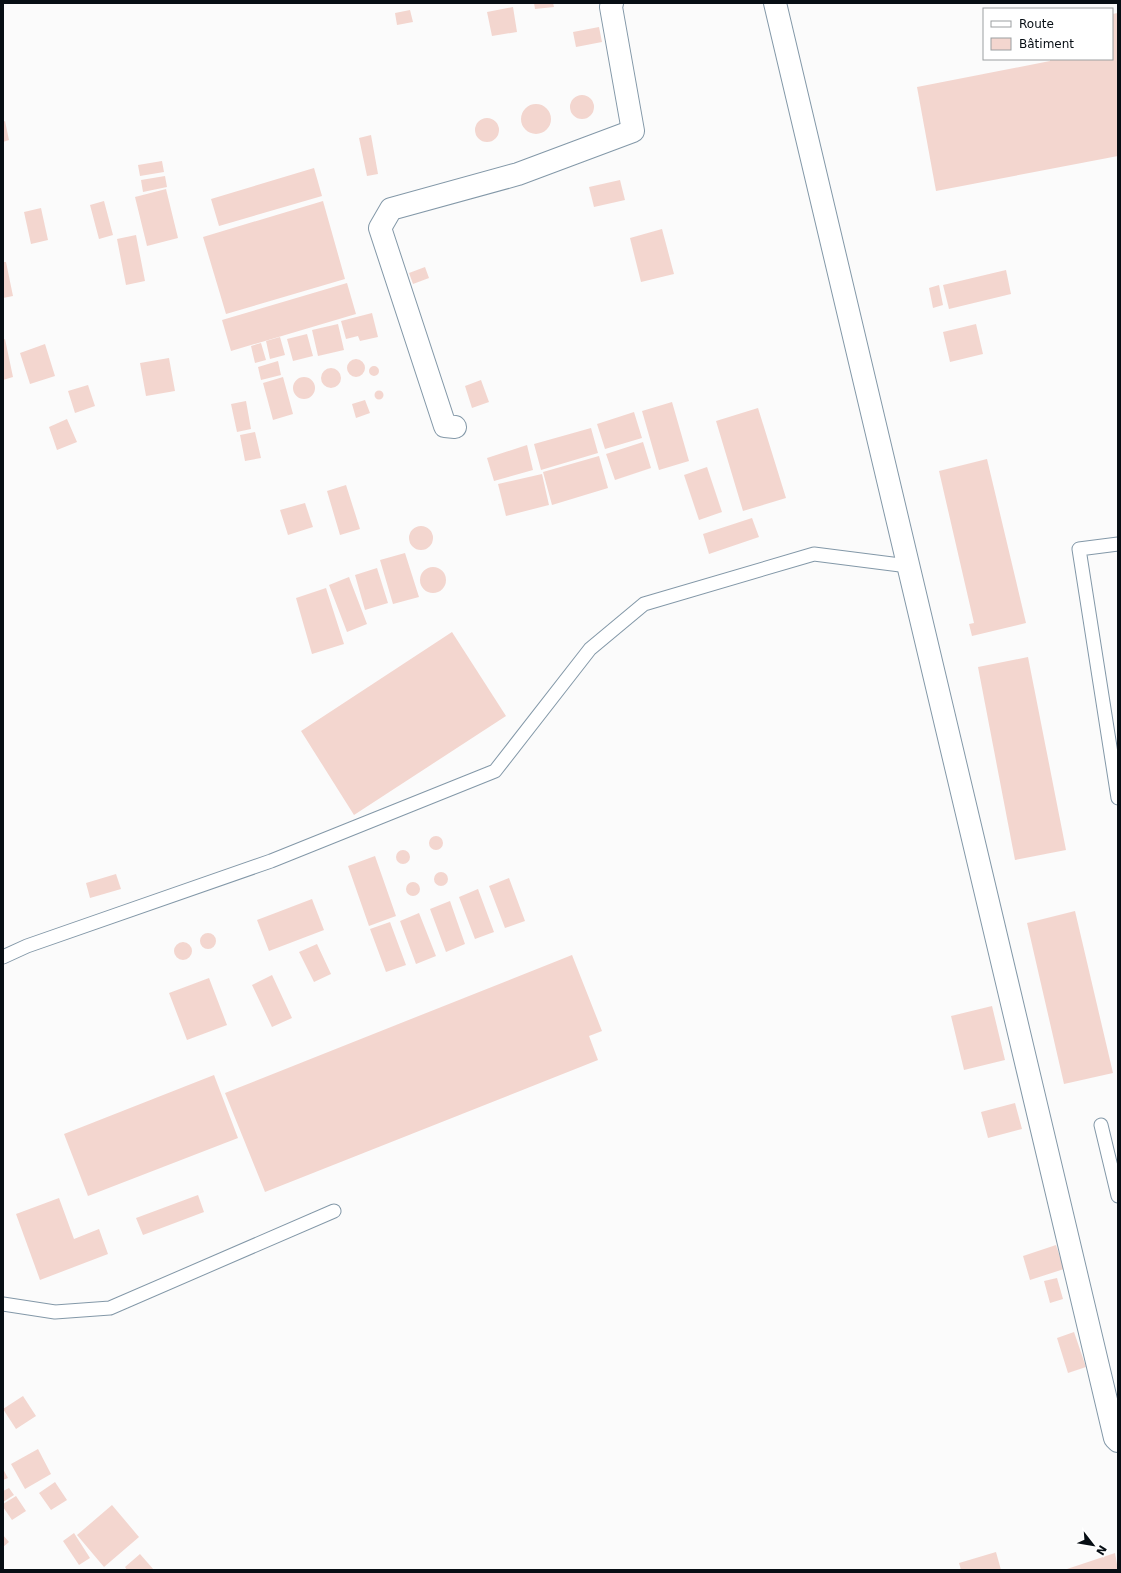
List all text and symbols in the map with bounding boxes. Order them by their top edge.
legend [983,8,1113,60]
text: Route [1019,17,1054,31]
text: Bâtiment [1019,37,1074,51]
north arrow [1073,1525,1113,1565]
text: N [1093,1543,1109,1557]

